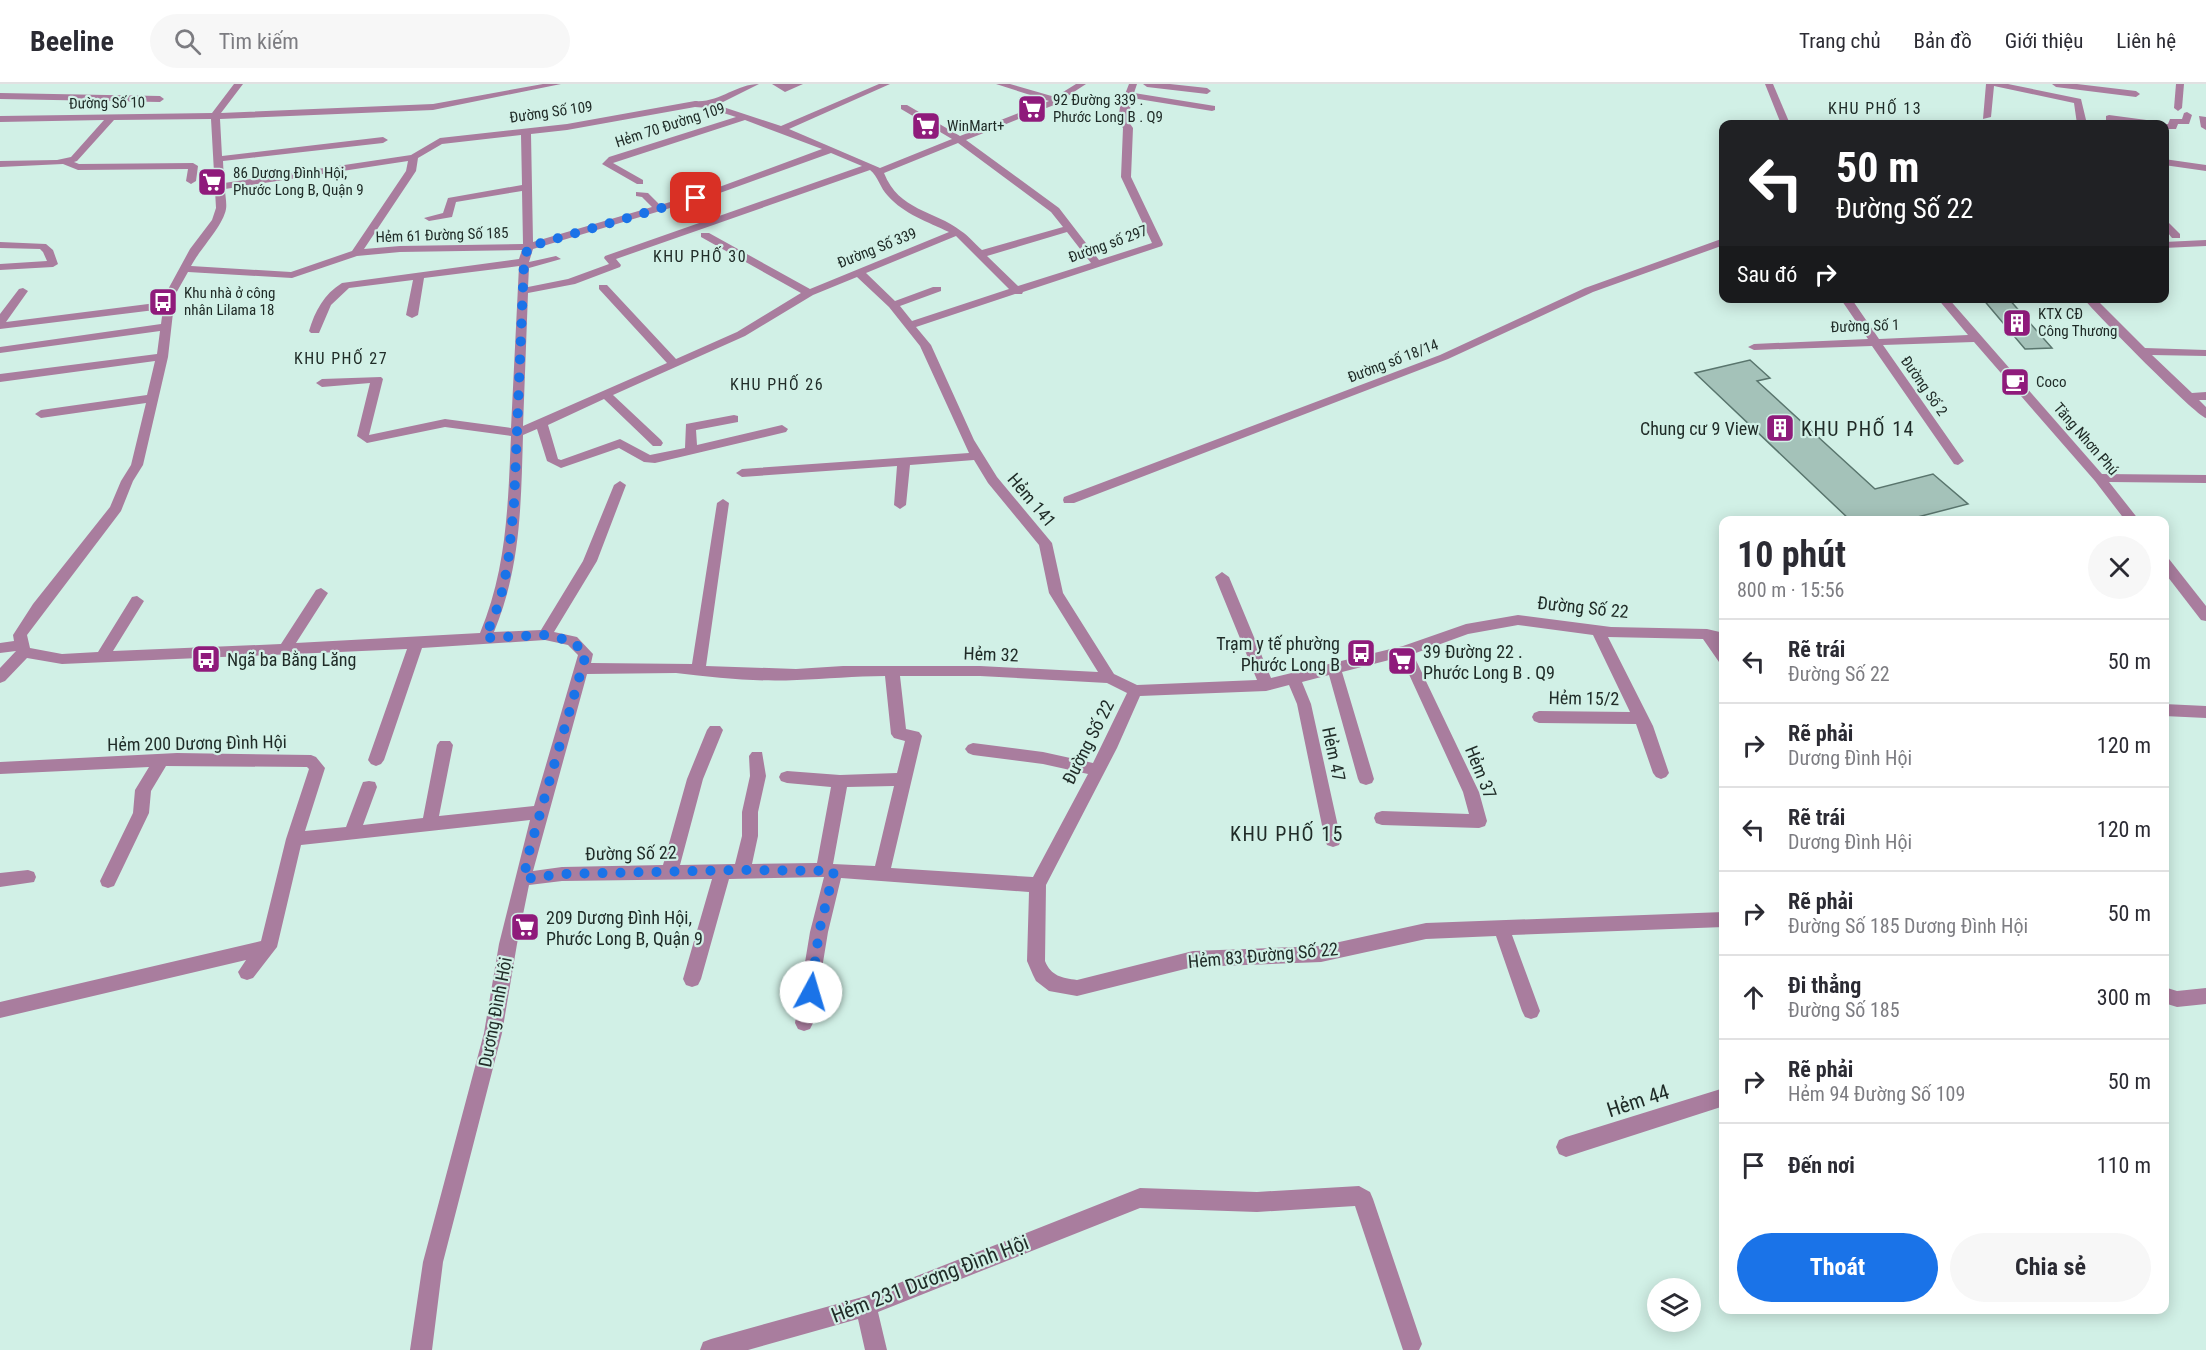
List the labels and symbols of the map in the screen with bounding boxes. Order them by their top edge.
place label: 92 Đường 339 . Phước Long B . Q9 [1053,91,1163,126]
street label: Đường Số 10 [69,93,145,113]
supermarket icon: 92 Đường 339 . Phước Long B . Q9 [1016,93,1048,125]
street label: Đường Số 109 [508,97,594,127]
district label: KHU PHỐ 13 [1828,97,1922,118]
street label: Hẻm 70 Đường 109 [613,99,727,151]
supermarket icon: WinMart+ [910,110,942,142]
place label: WinMart+ [947,117,1004,135]
place label: 86 Dương Đình Hội, Phước Long B, Quận 9 [233,164,364,199]
supermarket icon: 86 Dương Đình Hội, Phước Long B, Quận 9 [196,166,228,198]
pin [670,172,721,223]
street label: Đường số 297 [1066,221,1150,267]
street label: Hẻm 61 Đường Số 185 [375,224,509,246]
street label: Đường Số 339 [835,224,919,272]
district label: KHU PHỐ 30 [653,245,747,266]
place label: Khu nhà ở công nhân Lilama 18 [184,284,275,319]
bus stop icon: Khu nhà ở công nhân Lilama 18 [147,286,179,318]
place label: KTX CĐ Công Thương [2038,305,2117,340]
building icon: KTX CĐ Công Thương [2001,307,2033,339]
street label: Đường Số 1 [1830,316,1900,336]
street label: Đường số 18/14 [1345,335,1441,387]
district label: KHU PHỐ 27 [294,347,388,368]
street label: Đường Số 2 [1897,353,1951,419]
cafe icon: Coco [1999,366,2031,398]
district label: KHU PHỐ 26 [730,373,824,394]
place label: Coco [2036,373,2067,391]
street label: Tăng Nhơn Phú [2050,399,2122,479]
building icon: Chung cư 9 View [1764,412,1796,444]
district label: KHU PHỐ 14 [1801,416,1915,441]
place label: Chung cư 9 View [1640,418,1759,439]
street label: Hẻm 141 [1003,469,1061,531]
street label: Đường Số 22 [1536,592,1630,622]
place label: Trạm y tế phường Phước Long B [1216,633,1340,675]
bus stop icon: Trạm y tế phường Phước Long B [1345,637,1377,669]
place label: 39 Đường 22 . Phước Long B . Q9 [1423,641,1555,683]
bus stop icon: Ngã ba Bằng Lăng [190,643,222,675]
street label: Hẻm 32 [963,643,1019,665]
supermarket icon: 39 Đường 22 . Phước Long B . Q9 [1386,645,1418,677]
place label: Ngã ba Bằng Lăng [227,649,356,670]
street label: Hẻm 15/2 [1549,687,1620,709]
street label: Đường Số 22 [1058,696,1118,788]
street label: Hẻm 47 [1318,725,1350,783]
street label: Hẻm 200 Dương Đình Hội [107,731,287,755]
street label: Hẻm 37 [1461,743,1501,802]
district label: KHU PHỐ 15 [1230,821,1344,846]
street label: Đường Số 22 [585,842,677,864]
place label: 209 Dương Đình Hội, Phước Long B, Quận 9 [546,907,703,949]
supermarket icon: 209 Dương Đình Hội, Phước Long B, Quận 9 [509,911,541,943]
street label: Hẻm 83 Đường Số 22 [1187,938,1339,972]
street label: Dương Đình Hội [474,955,516,1069]
position arrow [779,960,843,1024]
street label: Hẻm 44 [1604,1080,1672,1122]
street label: Hẻm 231 Dương Đình Hội [828,1230,1032,1328]

